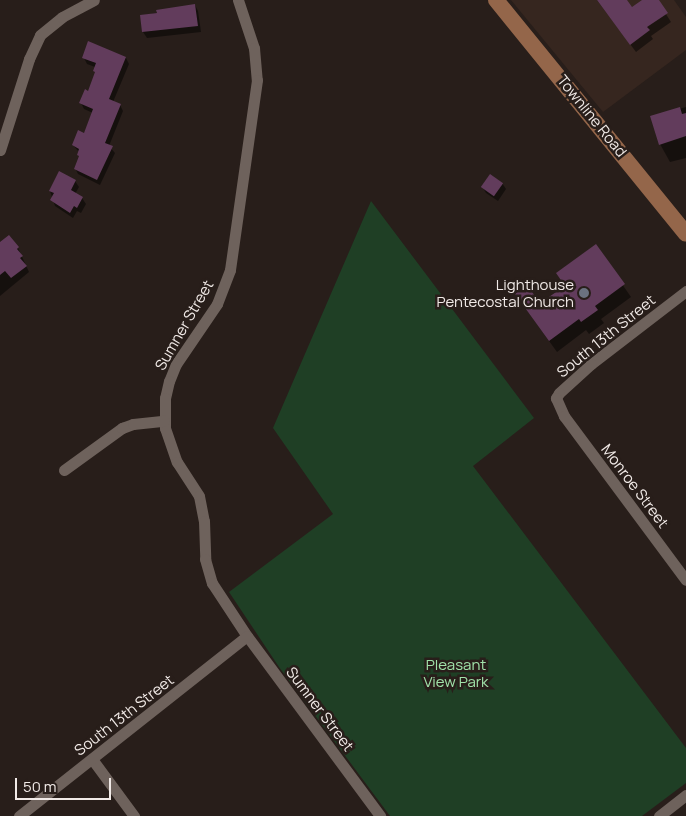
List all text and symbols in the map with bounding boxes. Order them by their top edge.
street label: Townline Road [554,72,630,160]
place label: Lighthouse Pentecostal Church [436,275,574,310]
street label: Sumner Street [151,277,217,373]
marker: Lighthouse Pentecostal Church [578,287,590,299]
street label: South 13th Street [553,291,659,381]
street label: Monroe Street [598,441,672,531]
park label: Pleasant View Park [423,655,489,690]
street label: Sumner Street [282,663,358,755]
street label: South 13th Street [71,671,177,759]
scale bar [18,768,114,800]
text: 50 m [23,776,57,797]

